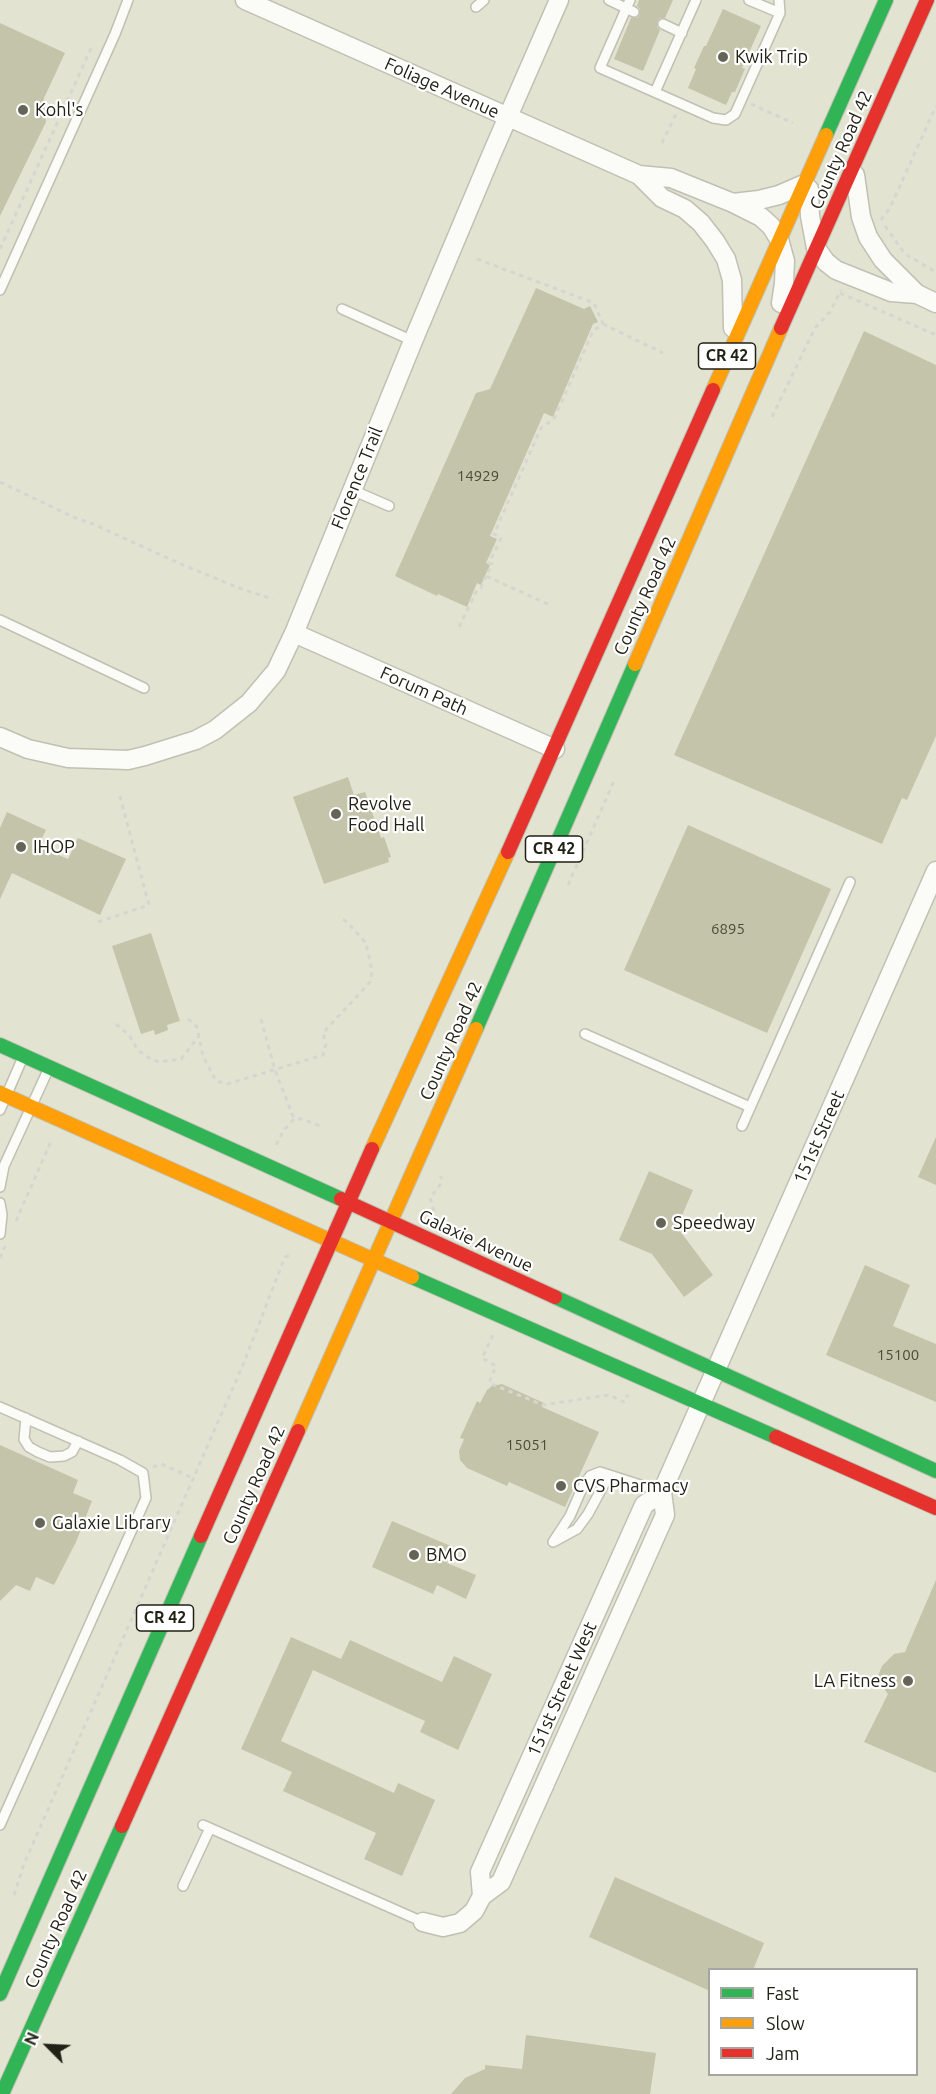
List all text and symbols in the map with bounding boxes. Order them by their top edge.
place label: Kwik Trip [735,46,808,68]
marker: Kwik Trip [716,50,730,64]
street label: Foliage Avenue [381,53,503,123]
street label: County Road 42 [805,87,877,213]
place label: Kohl's [35,99,83,121]
marker: Kohl's [16,103,30,117]
road number: CR 42 [698,343,756,369]
street label: Florence Trail [327,424,387,532]
house number: 14929 [457,467,499,485]
street label: County Road 42 [609,533,681,659]
street label: Forum Path [377,662,471,720]
place label: Revolve Food Hall [348,793,424,836]
marker: Revolve Food Hall [329,807,343,821]
place label: IHOP [33,836,75,858]
road number: CR 42 [526,836,582,862]
marker: IHOP [14,840,28,854]
house number: 6895 [711,920,745,938]
street label: County Road 42 [415,978,487,1104]
street label: 151st Street [789,1087,849,1187]
street label: Galaxie Avenue [416,1205,536,1277]
place label: Speedway [673,1212,755,1234]
marker: Speedway [654,1216,668,1230]
house number: 15100 [877,1346,919,1364]
street label: County Road 42 [218,1422,290,1548]
house number: 15051 [506,1436,548,1454]
place label: CVS Pharmacy [573,1475,688,1497]
marker: CVS Pharmacy [554,1479,568,1493]
place label: Galaxie Library [52,1512,171,1534]
marker: Galaxie Library [33,1516,47,1530]
place label: BMO [426,1544,467,1566]
marker: BMO [407,1548,421,1562]
road number: CR 42 [136,1605,194,1631]
street label: 151st Street West [523,1618,601,1760]
place label: LA Fitness [814,1670,896,1692]
marker: LA Fitness [901,1674,915,1688]
street label: County Road 42 [20,1866,92,1992]
legend [708,1968,918,2076]
text: Fast [766,1983,799,2003]
text: Slow [766,2013,805,2033]
north arrow [18,2016,78,2076]
text: N [21,2030,42,2048]
text: Jam [766,2043,800,2063]

